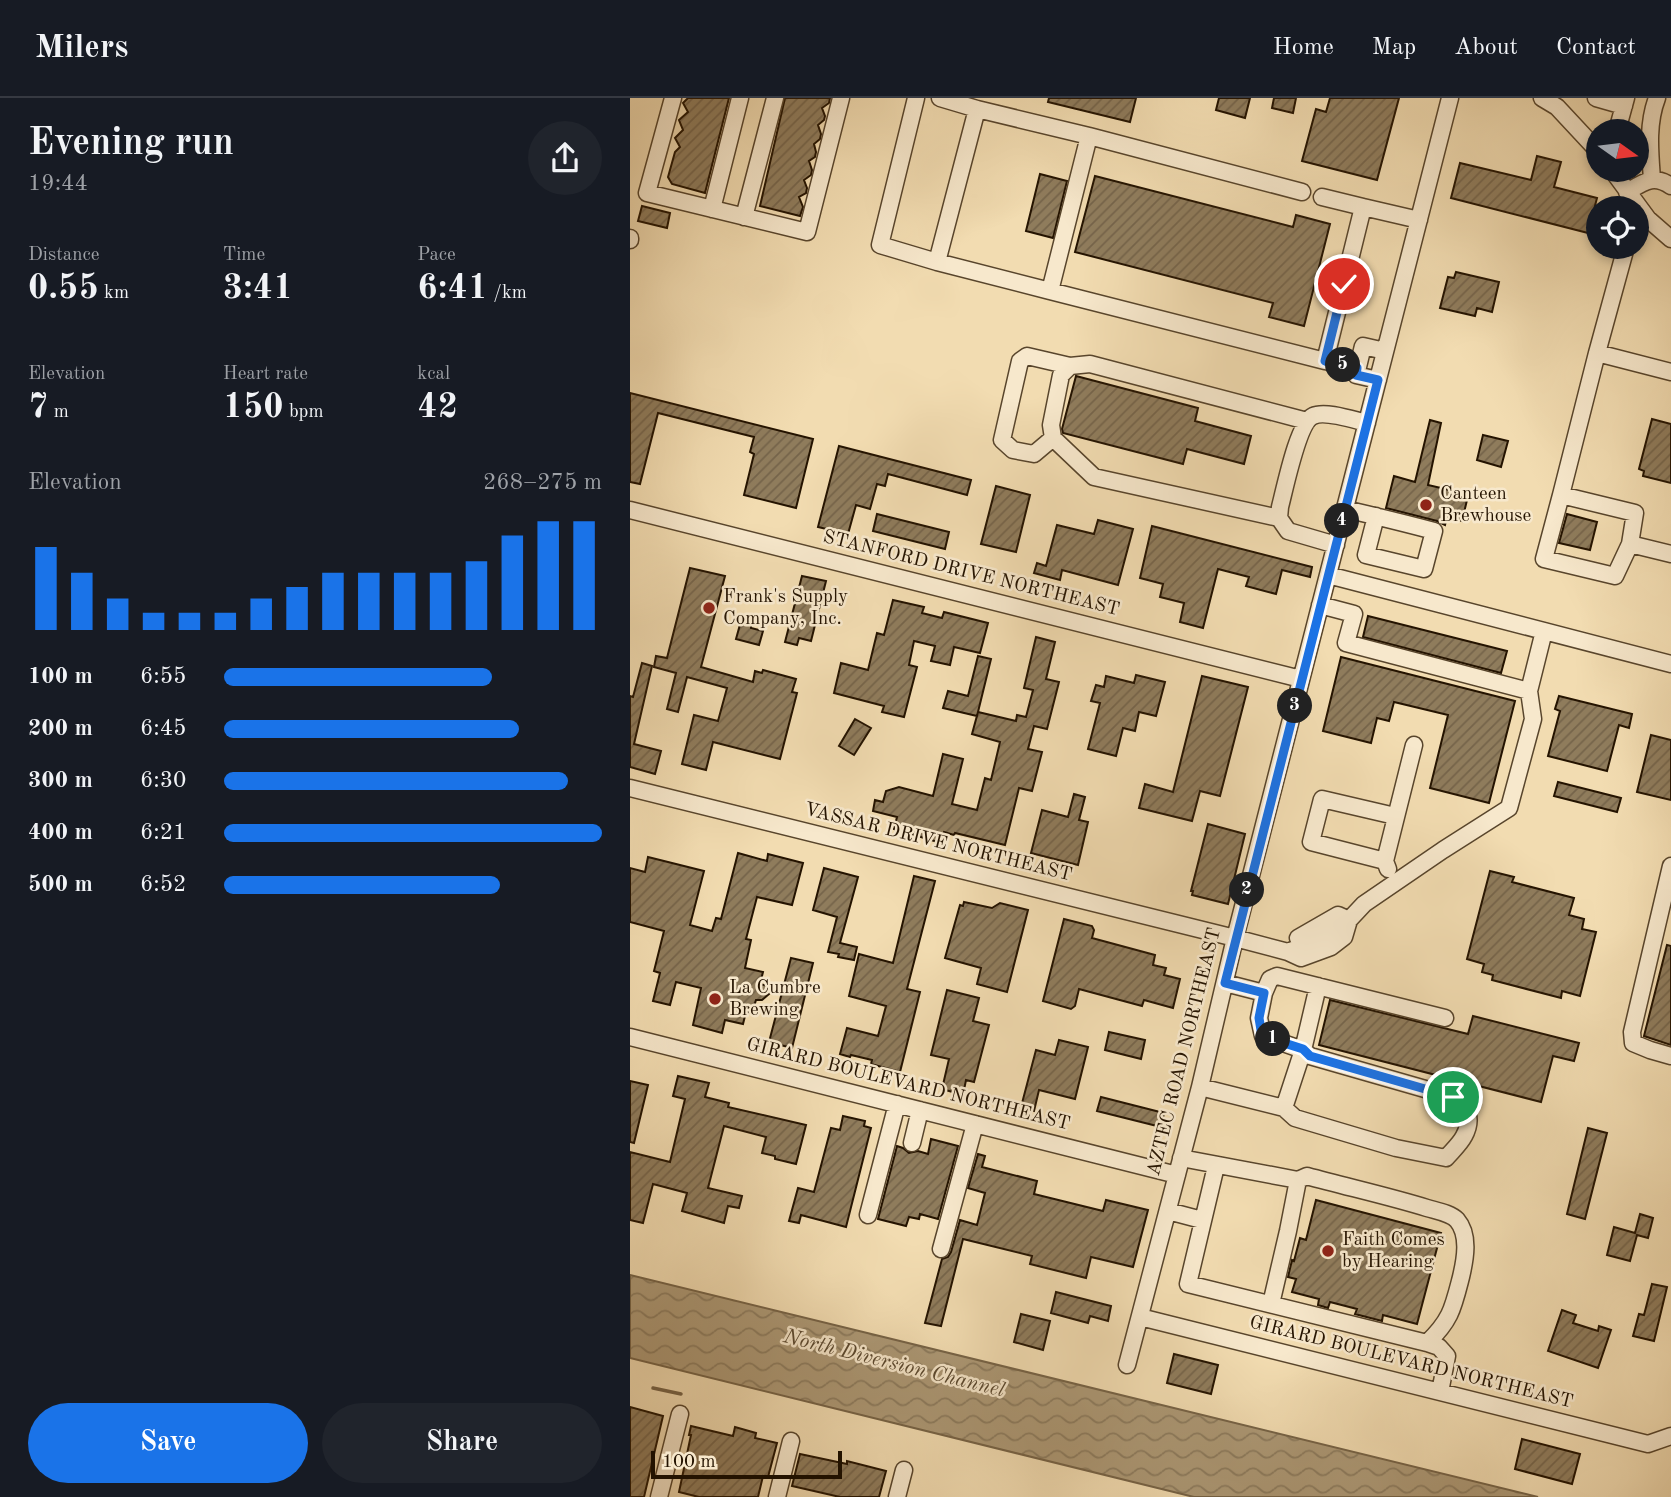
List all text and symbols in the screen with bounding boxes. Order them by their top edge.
text: Milers [35,32,128,65]
text: Home [1273,36,1334,60]
text: Map [1372,36,1416,60]
text: About [1454,36,1518,60]
text: Contact [1556,36,1636,60]
north arrow [1586,119,1648,182]
map controls [1586,119,1649,259]
button: share [528,121,602,195]
text: Evening run [28,125,234,163]
text: 19:44 [28,172,88,195]
button: locate [1586,196,1649,259]
text: Distance [28,246,100,265]
text: Time [223,246,265,265]
text: Pace [417,246,456,265]
pin [1314,254,1374,314]
icon: check [1325,265,1363,303]
text: 0.55 [28,271,99,306]
text: 3:41 [223,271,293,306]
text: 6:41 [417,271,488,306]
text: km [99,284,129,303]
text: /km [488,284,527,303]
pin: 5 [1326,348,1360,382]
text: 5 [1337,355,1348,374]
text: Elevation [28,365,105,384]
text: Heart rate [223,365,308,384]
text: kcal [417,365,450,384]
text: 7 [28,390,48,425]
text: 150 [223,390,284,425]
text: 42 [417,390,458,425]
text: m [48,403,69,422]
text: bpm [284,403,324,422]
text: Elevation [28,471,122,494]
text: 268–275 m [483,471,602,494]
place label: Canteen Brewhouse [1440,485,1531,526]
marker: Canteen Brewhouse [1418,497,1434,513]
pin: 4 [1324,504,1360,538]
text: 4 [1336,511,1347,530]
street label: STANFORD DRIVE NORTHEAST [821,528,1121,620]
place label: Frank's Supply Company, Inc. [723,588,848,629]
marker: Frank's Supply Company, Inc. [701,600,717,616]
text: 100 m [28,665,93,688]
text: 6:55 [140,665,186,688]
pin: 3 [1278,688,1312,724]
text: 3 [1289,696,1300,715]
text: 200 m [28,717,93,740]
text: 6:45 [140,717,186,740]
text: 300 m [28,769,93,792]
text: 6:30 [140,769,186,792]
street label: VASSAR DRIVE NORTHEAST [802,801,1074,885]
text: 400 m [28,821,93,844]
text: 6:21 [140,821,186,844]
pin: 2 [1230,872,1264,908]
text: 500 m [28,873,93,896]
text: 6:52 [140,873,186,896]
text: 2 [1241,880,1252,899]
street label: AZTEC ROAD NORTHEAST [1145,926,1225,1178]
place label: La Cumbre Brewing [729,979,821,1020]
marker: La Cumbre Brewing [707,991,723,1007]
pin: 1 [1256,1021,1290,1056]
text: 1 [1267,1029,1278,1048]
street label: GIRARD BOULEVARD NORTHEAST [744,1036,1072,1134]
pin [1423,1067,1483,1127]
icon: arrive [1434,1078,1472,1116]
place label: Faith Comes by Hearing [1342,1231,1445,1272]
marker: Faith Comes by Hearing [1320,1243,1336,1259]
street label: GIRARD BOULEVARD NORTHEAST [1247,1314,1575,1412]
water label: North Diversion Channel [780,1326,1007,1402]
button: Save [28,1403,308,1483]
button: Share [322,1403,602,1483]
scale bar [651,1448,842,1480]
text: 100 m [662,1453,715,1472]

